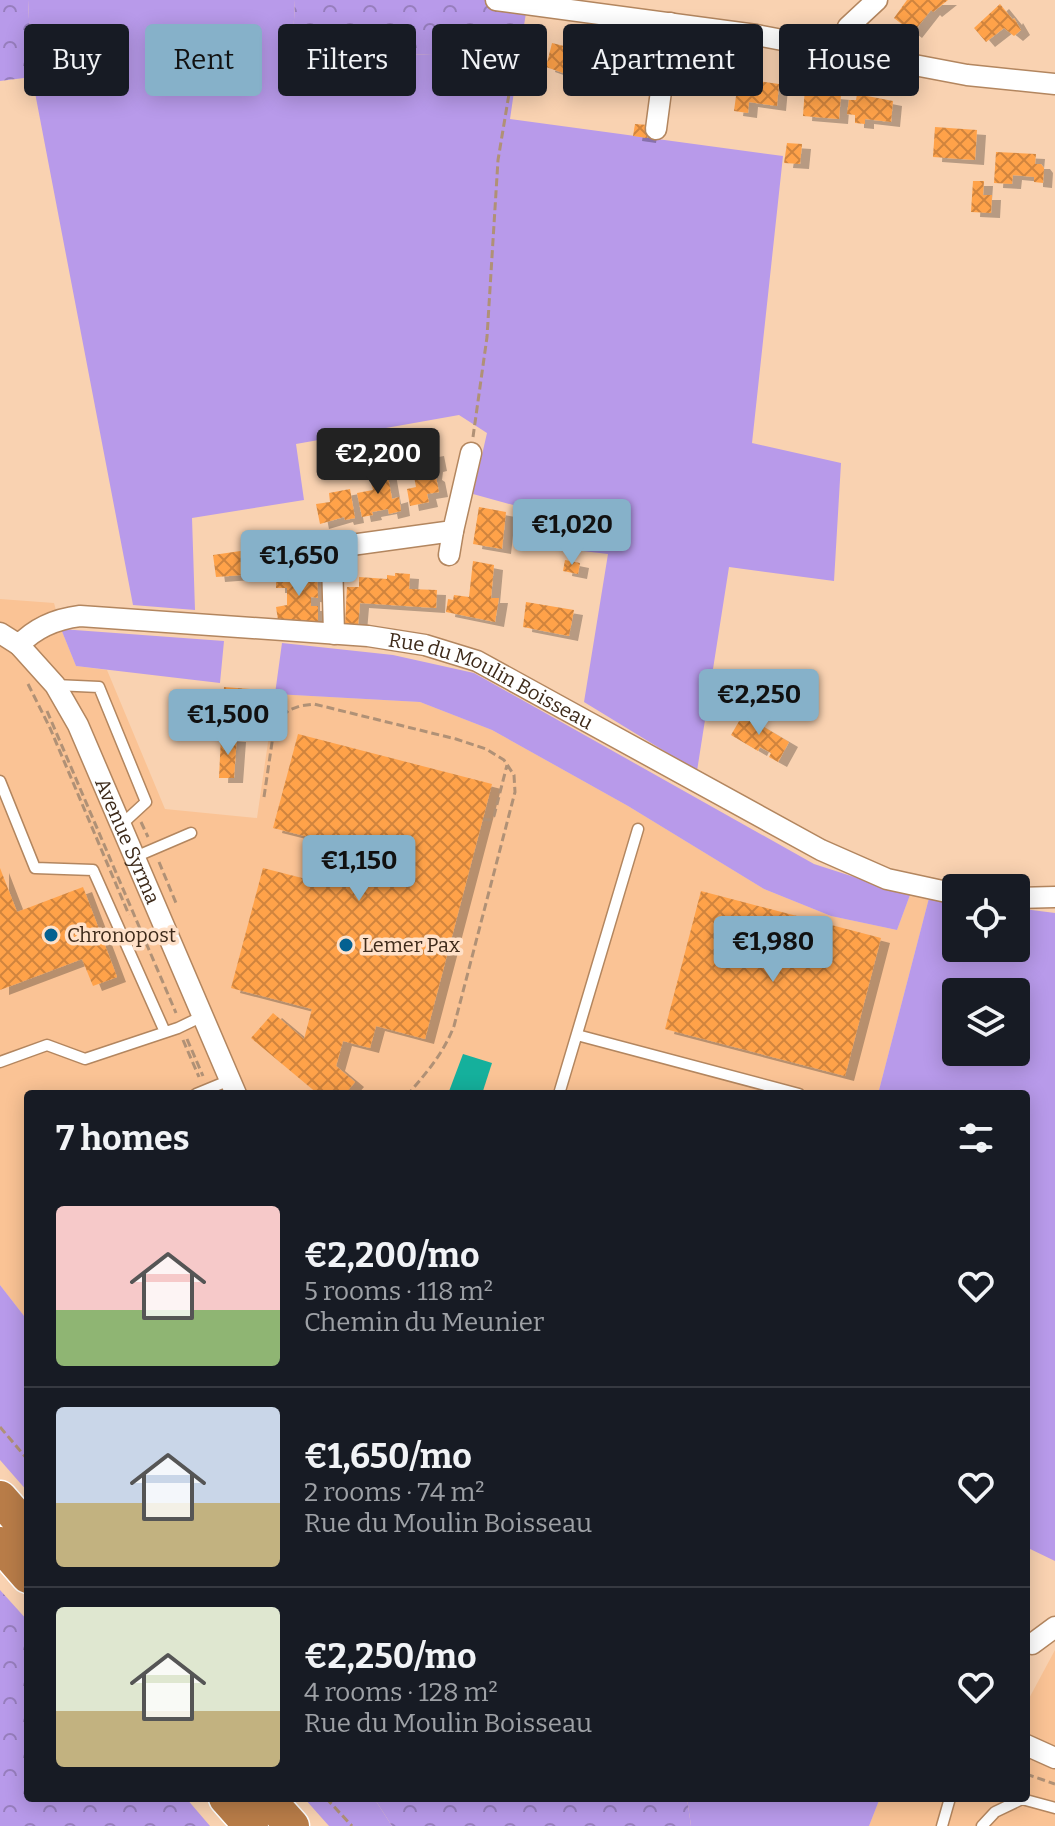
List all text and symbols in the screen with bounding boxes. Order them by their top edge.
chip: Buy [24,24,129,96]
chip: Rent [145,24,262,96]
chip: Filters [278,24,416,96]
chip: New [432,24,547,96]
chip: Apartment [563,24,763,96]
chip: House [779,24,919,96]
pin: €2,200 [313,428,443,496]
text: €2,200 [335,438,421,469]
pin: €1,020 [507,499,637,567]
text: €1,020 [531,509,613,540]
pin: €1,650 [234,530,364,598]
text: €1,650 [259,540,339,571]
street label: Rue du Moulin Boisseau [387,627,597,734]
pin: €2,250 [694,669,824,737]
text: €2,250 [717,679,801,710]
pin: €1,500 [163,689,293,757]
text: €1,500 [187,699,269,730]
street label: Avenue Syrma [90,774,165,908]
pin: €1,150 [294,835,424,903]
text: €1,150 [320,845,398,876]
map controls [942,874,1030,1066]
button: locate [942,874,1030,962]
pin: €1,980 [708,916,838,984]
place label: Chronopost [67,923,176,947]
marker: Chronopost [42,926,60,944]
text: €1,980 [732,926,814,957]
place label: Lemer Pax [362,933,460,957]
marker: Lemer Pax [337,936,355,954]
button: layers [942,978,1030,1066]
icon: filters [954,1116,998,1160]
text: 7 homes [56,1118,189,1159]
text: €2,200/mo [304,1235,480,1276]
icon: home [120,1238,216,1334]
icon: heart [954,1264,998,1308]
text: 5 rooms · 118 m² [304,1276,493,1307]
text: Chemin du Meunier [304,1307,544,1338]
text: €1,650/mo [304,1436,472,1477]
icon: home [120,1439,216,1535]
icon: heart [954,1465,998,1509]
text: 2 rooms · 74 m² [304,1477,484,1508]
text: Rue du Moulin Boisseau [304,1508,592,1539]
text: €2,250/mo [304,1636,477,1677]
icon: home [120,1639,216,1735]
icon: heart [954,1665,998,1709]
text: 4 rooms · 128 m² [304,1677,498,1708]
text: Rue du Moulin Boisseau [304,1708,592,1739]

